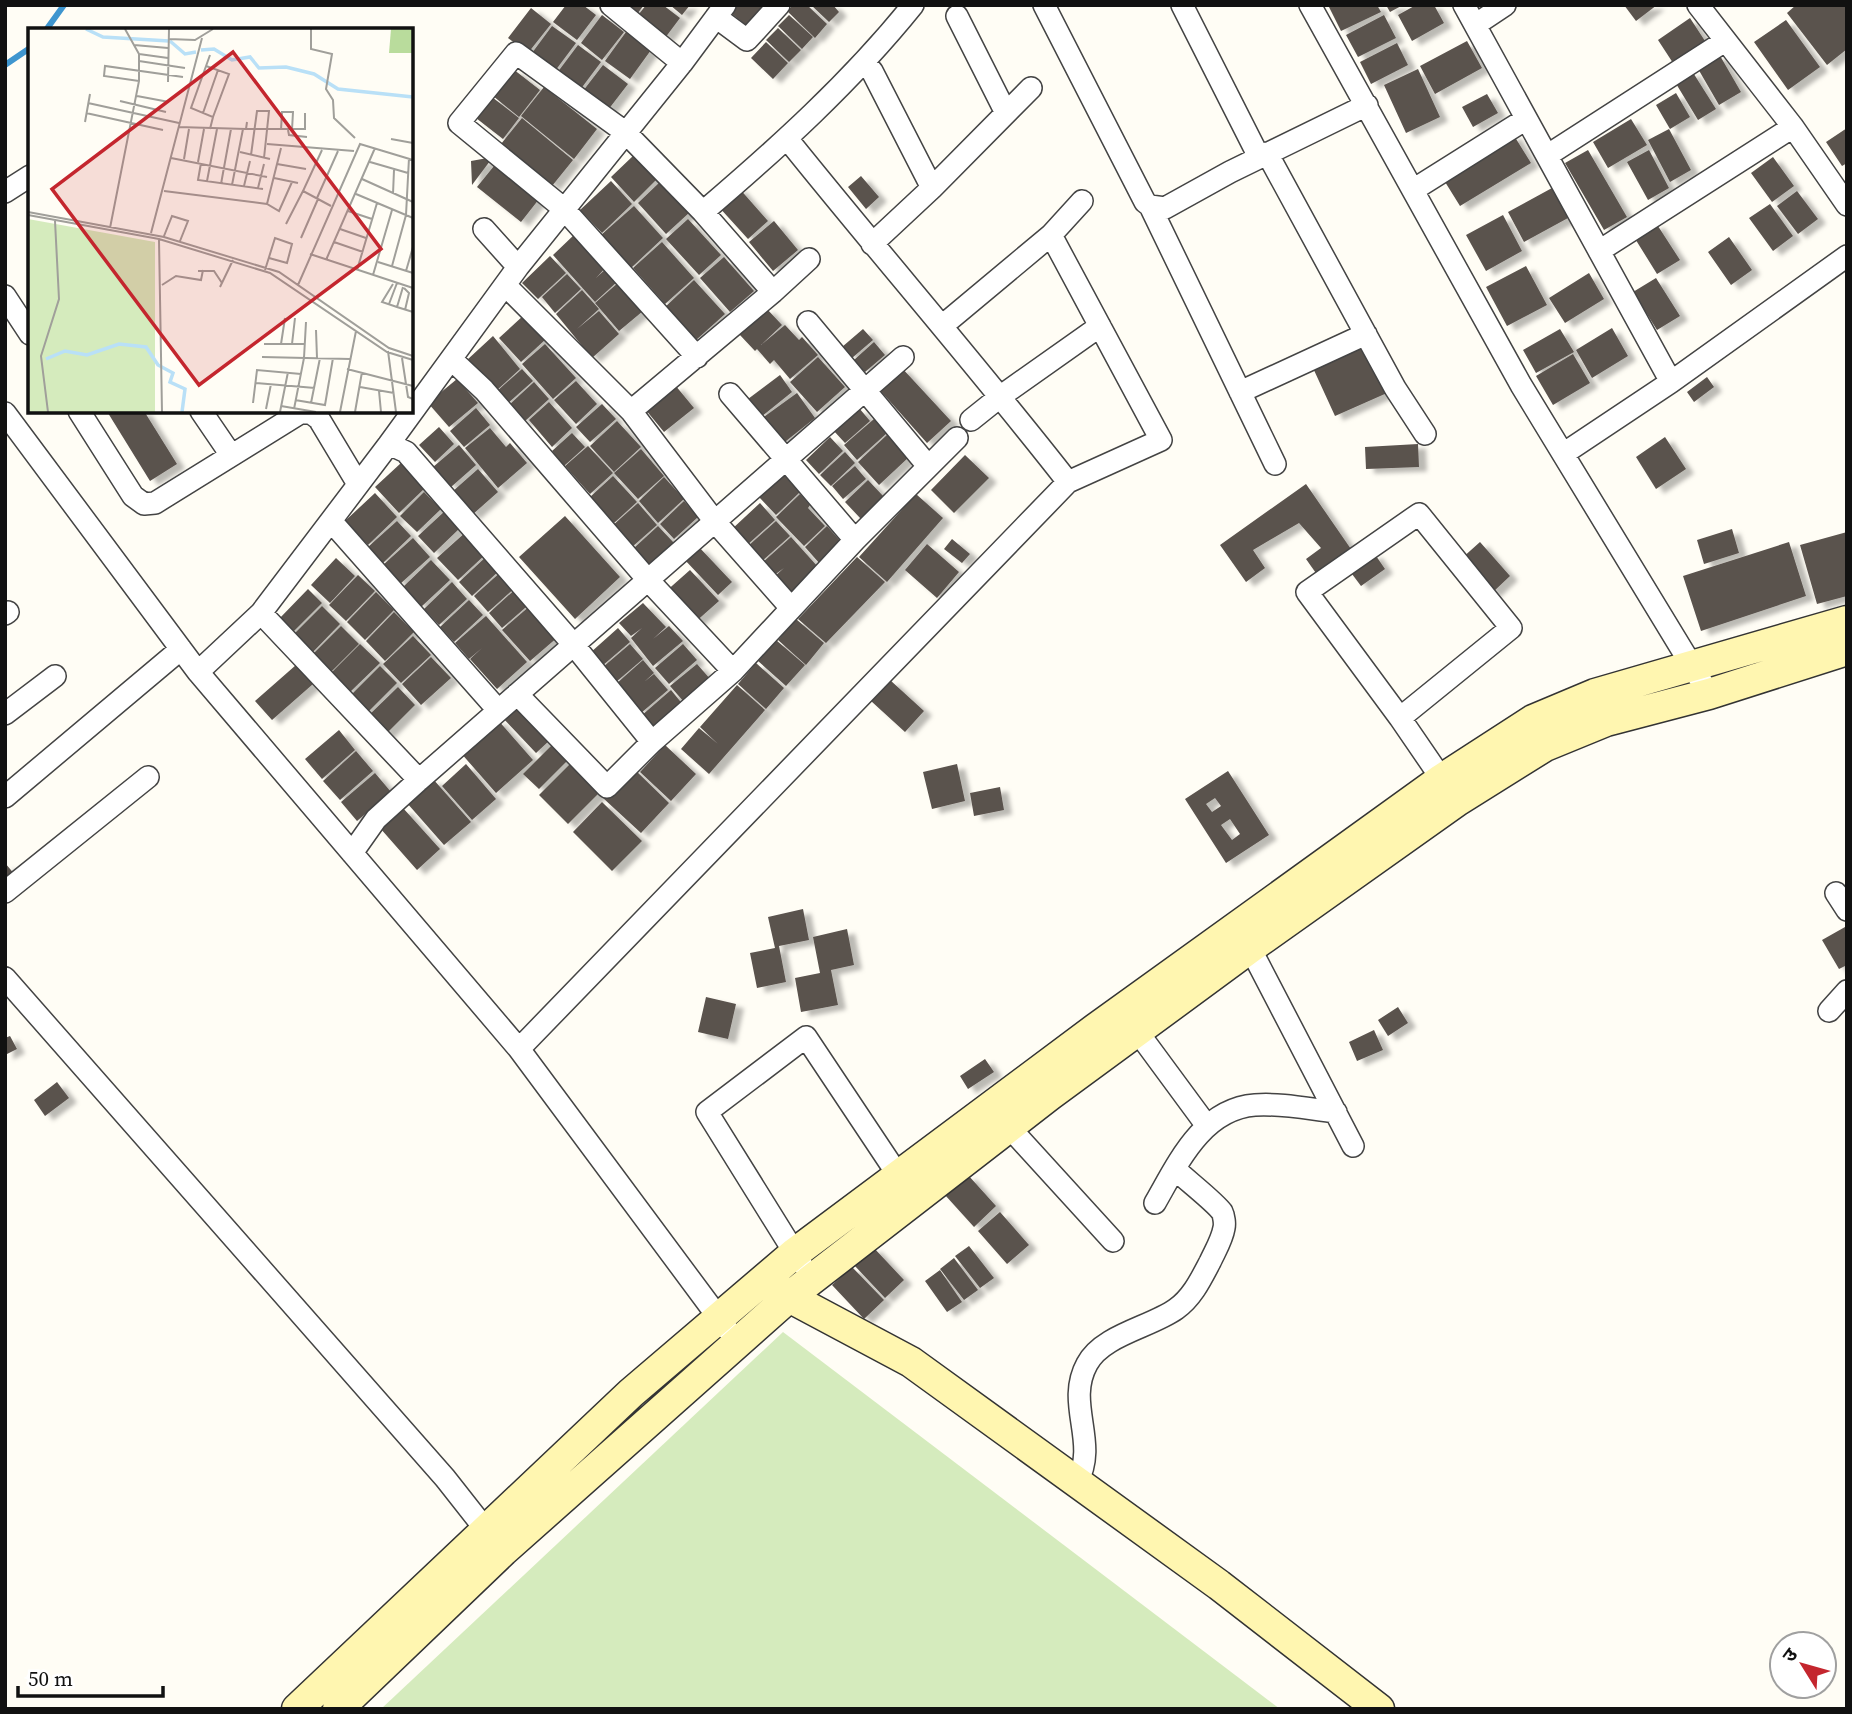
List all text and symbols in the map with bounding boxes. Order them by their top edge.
inset map [28,28,413,413]
north arrow [1768,1630,1838,1700]
text: उ [1776,1642,1804,1667]
scale bar [18,1654,163,1698]
text: 50 m [28,1664,73,1693]

